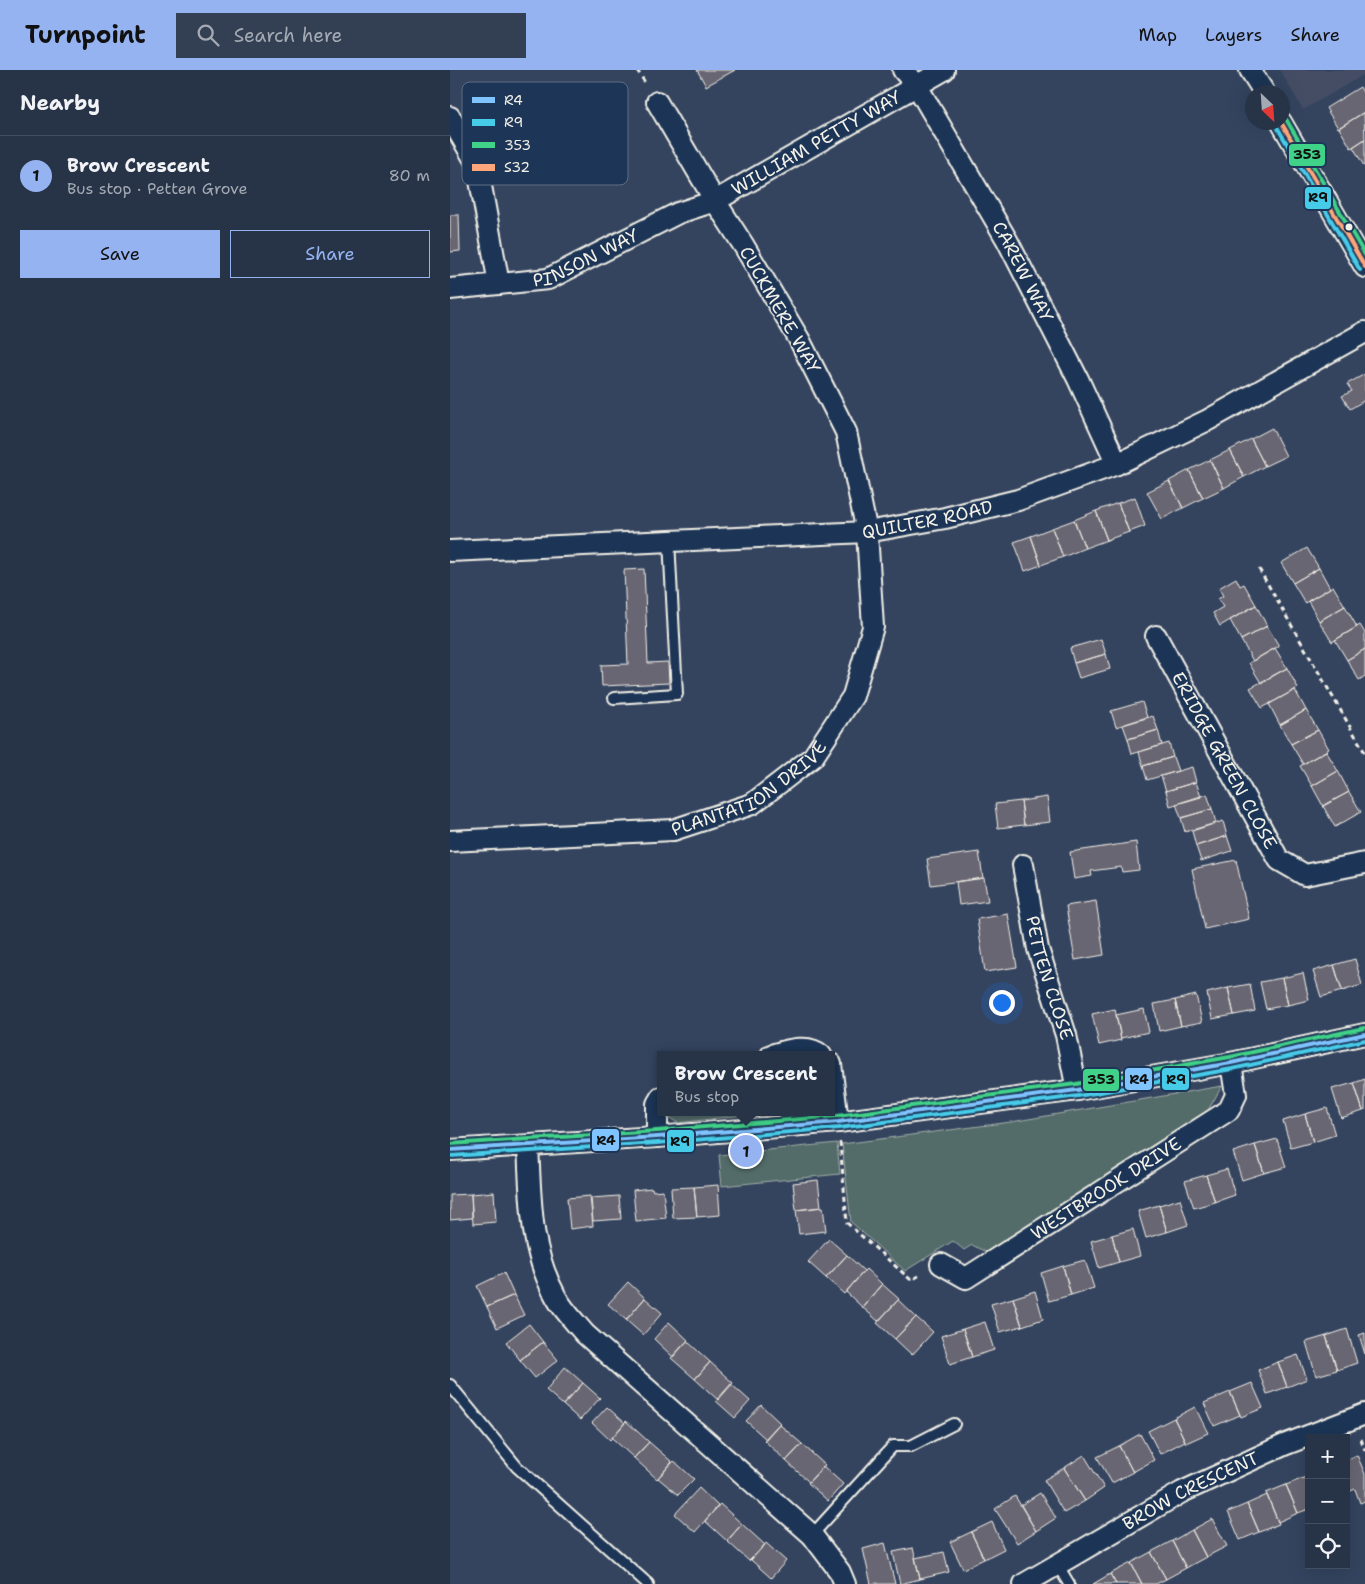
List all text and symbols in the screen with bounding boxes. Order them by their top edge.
search box [176,13,526,58]
text: Turnpoint [25,19,146,51]
icon: search [194,21,222,49]
text: Search here [234,23,342,48]
text: Map [1139,23,1177,47]
text: Layers [1205,23,1262,47]
text: Share [1290,23,1340,47]
legend [462,82,628,185]
street label: WILLIAM PETTY WAY [727,85,906,201]
north arrow [1245,85,1290,130]
text: Nearby [20,89,100,117]
text: R4 [504,91,523,109]
text: R9 [504,113,523,131]
text: 353 [504,136,531,154]
line badge: 353 [1288,143,1326,167]
text: 353 [1293,145,1321,163]
text: Brow Crescent [67,153,210,178]
text: S32 [504,158,530,176]
text: 1 [32,165,40,186]
text: 80 m [389,165,430,186]
text: Bus stop · Petten Grove [67,178,248,199]
line badge: R9 [1304,186,1332,210]
text: R9 [1308,188,1328,206]
street label: CAREW WAY [987,217,1059,326]
unlabelled marker [1344,222,1354,232]
street label: PINSON WAY [532,223,643,292]
button: Save [20,230,220,278]
button: Share [230,230,430,278]
street label: CUCKMERE WAY [734,242,826,378]
street label: QUILTER ROAD [860,495,995,545]
street label: ERIDGE GREEN CLOSE [1166,668,1283,853]
street label: PLANTATION DRIVE [668,737,832,842]
street label: PETTEN CLOSE [1020,914,1079,1043]
your location [989,990,1015,1016]
popup [657,1051,835,1116]
text: Brow Crescent [675,1061,817,1086]
line badge: R4 [1124,1067,1153,1091]
line badge: R9 [1161,1067,1190,1091]
line badge: 353 [1082,1068,1120,1092]
text: 353 [1087,1070,1115,1088]
text: R4 [1129,1070,1149,1088]
text: R9 [1166,1070,1186,1088]
text: Bus stop [675,1086,739,1107]
line badge: R4 [591,1128,620,1152]
line badge: R9 [666,1129,695,1153]
text: R4 [596,1131,616,1149]
street label: WESTBROOK DRIVE [1026,1131,1186,1245]
text: R9 [670,1132,690,1150]
pin: 1 [730,1132,762,1170]
map controls [1305,1434,1350,1569]
button: + [1305,1434,1350,1479]
street label: BROW CRESCENT [1118,1446,1263,1536]
button: − [1305,1479,1350,1524]
button: locate [1305,1524,1350,1569]

